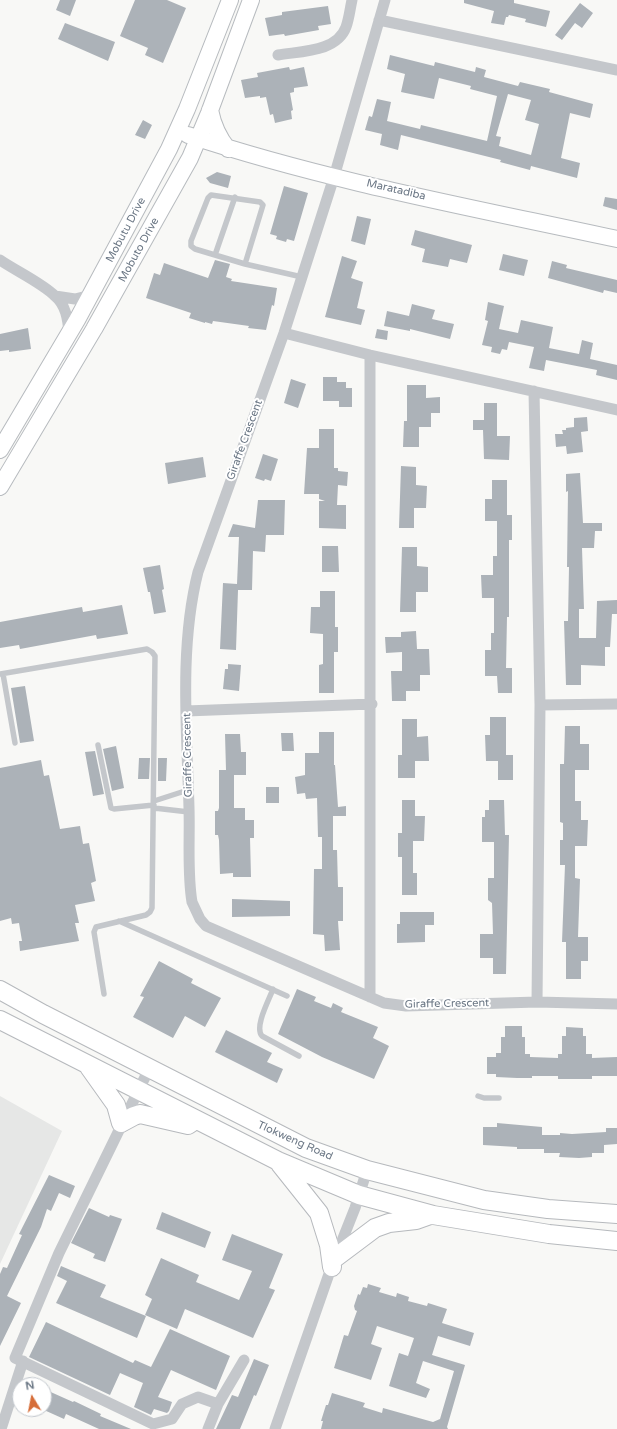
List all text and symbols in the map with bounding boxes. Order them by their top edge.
street label: Maratadiba [365,177,427,203]
street label: Mobutu Drive [103,195,149,265]
street label: Mobuto Drive [116,216,162,284]
street label: Giraffe Crescent [224,398,266,482]
street label: Giraffe Crescent [181,713,195,797]
street label: Giraffe Crescent [405,997,489,1011]
street label: Tlokweng Road [255,1118,335,1164]
north arrow [12,1377,52,1417]
text: N [25,1379,35,1393]

